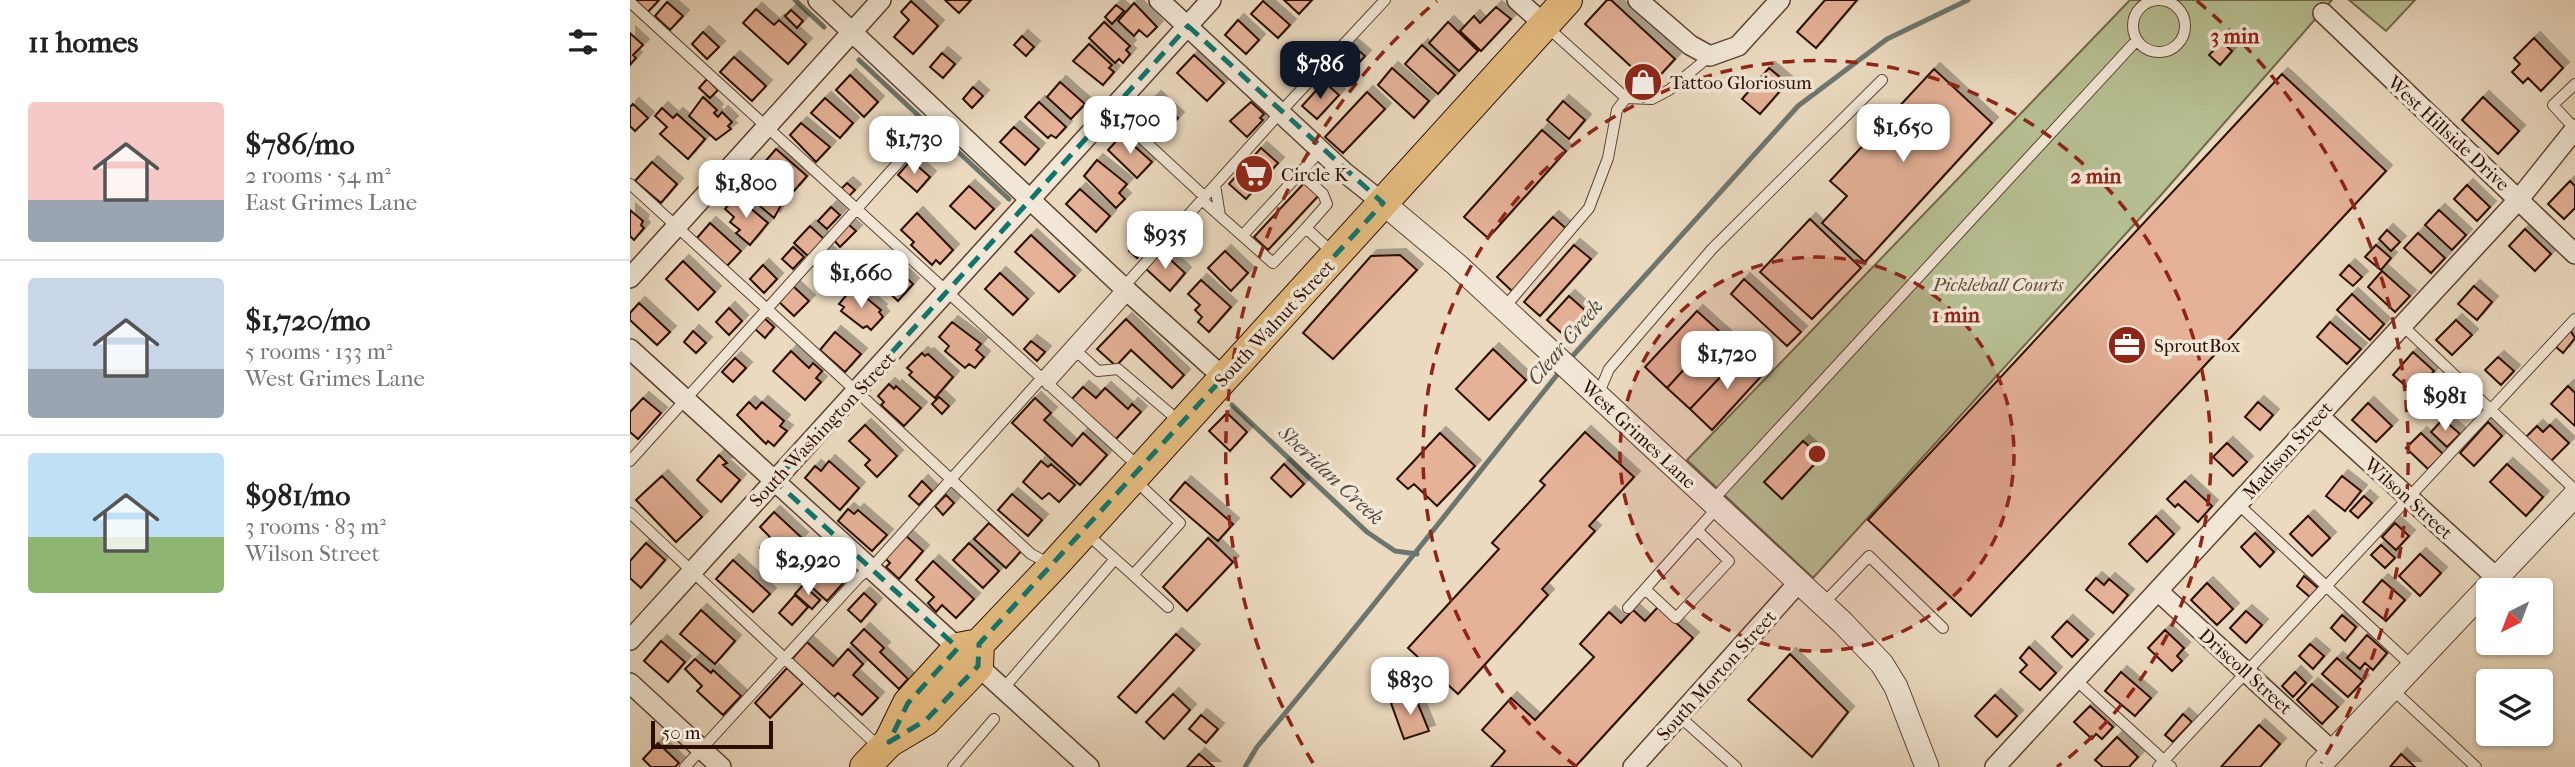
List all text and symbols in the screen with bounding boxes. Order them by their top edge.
icon: filters [564,23,602,61]
text: 3 min [2211,24,2260,48]
text: 11 homes [28,25,138,60]
pin: $786 [1279,42,1361,101]
text: $786 [1296,50,1344,77]
shop icon: Tattoo Gloriosum [1622,61,1664,103]
street label: West Hillside Drive [2382,71,2514,196]
place label: Tattoo Gloriosum [1670,72,1812,94]
pin: $1,700 [1073,96,1187,156]
pin: $1,650 [1846,104,1960,164]
text: $1,700 [1100,105,1160,132]
text: $1,650 [1873,113,1933,140]
pin: $1,730 [857,116,971,176]
text: $1,730 [885,125,943,152]
text: $786/mo [245,127,355,162]
icon: home [84,130,168,214]
supermarket icon: Circle K [1233,153,1275,195]
pin: $1,800 [689,160,803,220]
text: 2 rooms · 54 m² [245,162,391,189]
place label: Circle K [1281,164,1349,186]
text: 2 min [2070,164,2122,188]
text: $1,800 [715,169,777,196]
text: East Grimes Lane [245,189,417,216]
pin: $935 [1124,212,1206,271]
text: $935 [1143,220,1187,247]
pin: $1,660 [804,250,918,310]
street label: South Walnut Street [1210,256,1339,392]
text: $1,660 [829,259,893,286]
park label: Pickleball Courts [1932,274,2065,296]
water label: Clear Creek [1522,294,1608,390]
text: $1,720/mo [245,303,370,338]
text: 1 min [1932,303,1981,327]
icon: home [84,306,168,390]
office icon: SproutBox [2106,324,2148,366]
pin: $1,720 [1670,332,1784,391]
place label: SproutBox [2154,335,2241,357]
text: 5 rooms · 133 m² [245,338,392,365]
text: $1,720 [1697,340,1757,367]
street label: South Washington Street [745,347,900,512]
text: West Grimes Lane [245,365,425,392]
pin: $981 [2404,374,2486,433]
street label: West Grimes Lane [1576,375,1700,493]
text: $981 [2423,382,2467,409]
street label: Madison Street [2238,397,2338,504]
water label: Sheridan Creek [1273,420,1388,530]
centre of rings [1805,442,1829,466]
street label: Wilson Street [2359,453,2457,544]
text: $981/mo [245,478,350,513]
icon: home [84,481,168,565]
text: 3 rooms · 83 m² [245,513,386,540]
pin: $2,920 [751,538,865,597]
text: Wilson Street [245,540,380,567]
text: $2,920 [775,546,841,573]
north arrow [2476,578,2553,654]
map controls [2476,578,2553,746]
street label: South Morton Street [1652,606,1781,745]
street label: Driscoll Street [2194,624,2297,719]
pin: $830 [1369,658,1451,717]
text: $830 [1387,666,1433,693]
button: layers [2476,669,2553,746]
scale bar [651,718,774,750]
text: 50 m [662,722,701,744]

